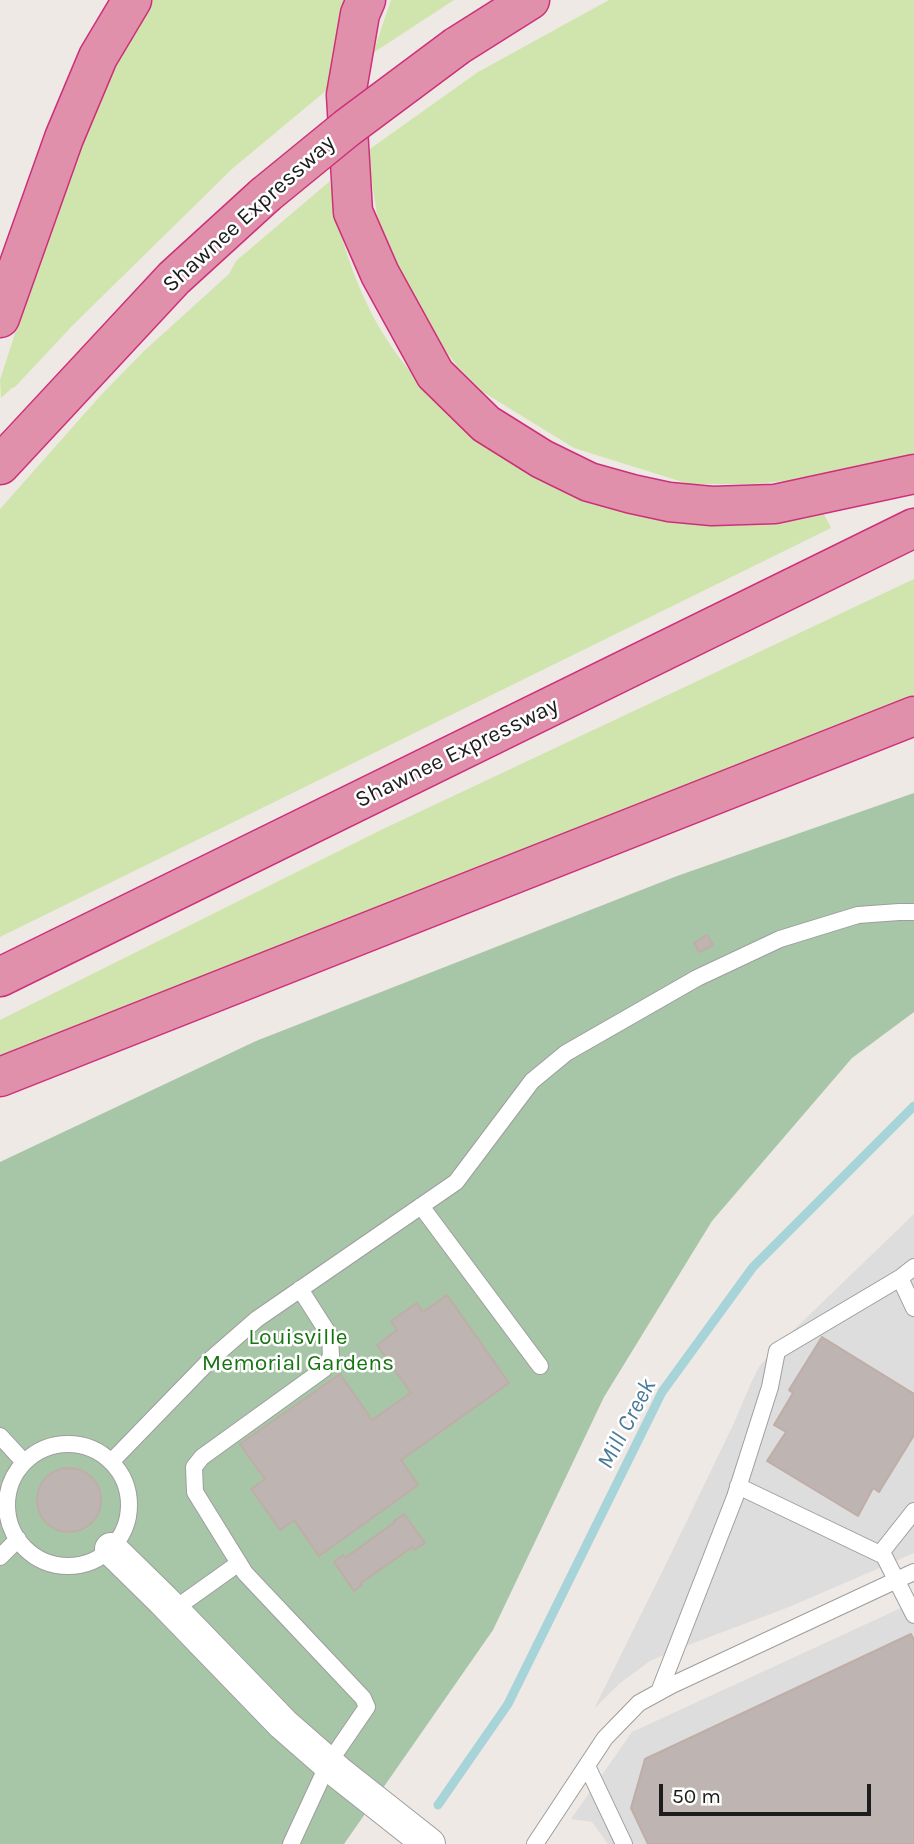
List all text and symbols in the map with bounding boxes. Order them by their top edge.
street label: Shawnee Expressway [157,129,341,299]
street label: Shawnee Expressway [351,692,563,814]
park label: Louisville Memorial Gardens [202,1323,394,1377]
water label: Mill Creek [591,1374,663,1474]
scale bar [662,1770,874,1814]
text: 50 m [672,1784,721,1808]

